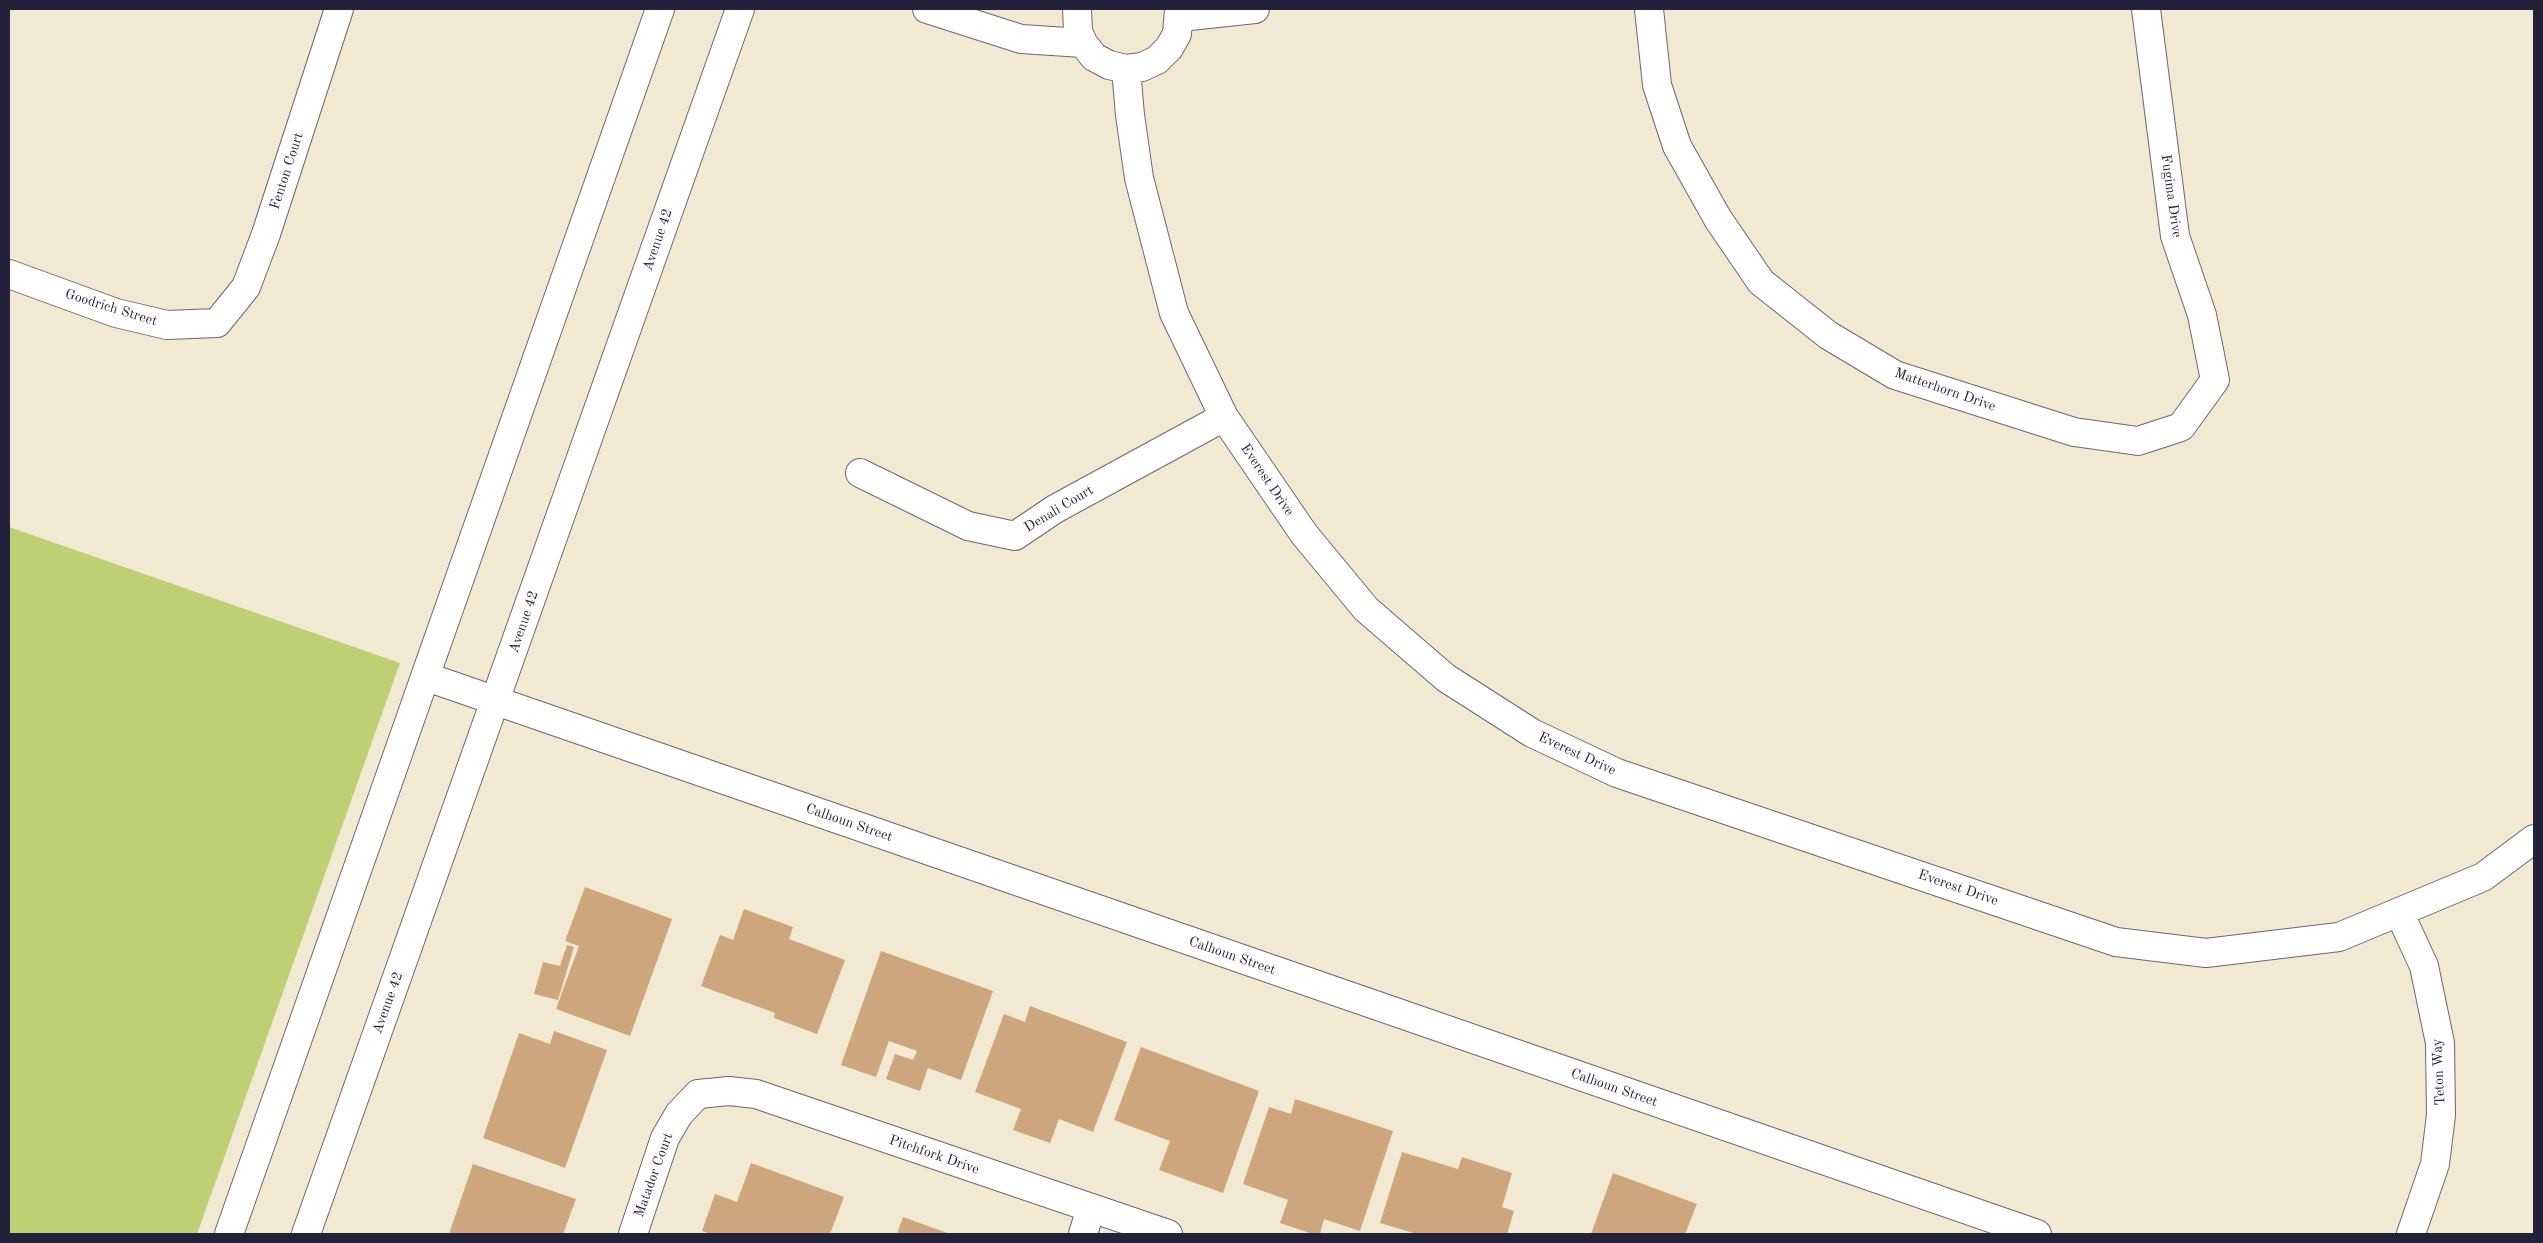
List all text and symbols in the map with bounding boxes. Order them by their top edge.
street label: Fenton Court [267,130,307,212]
street label: Fugima Drive [2157,153,2185,239]
street label: Avenue 42 [640,207,676,273]
street label: Goodrich Street [63,286,159,330]
street label: Matterhorn Drive [1892,365,1998,415]
street label: Everest Drive [1237,441,1297,519]
street label: Denali Court [1021,482,1097,536]
street label: Avenue 42 [506,589,542,655]
street label: Everest Drive [1536,729,1618,779]
street label: Calhoun Street [803,800,895,846]
street label: Everest Drive [1916,866,2000,910]
street label: Calhoun Street [1186,933,1278,979]
street label: Avenue 42 [369,970,407,1036]
street label: Teton Way [2429,1038,2449,1106]
street label: Calhoun Street [1568,1065,1660,1111]
street label: Matador Court [631,1130,677,1220]
street label: Pitchfork Drive [887,1132,981,1178]

